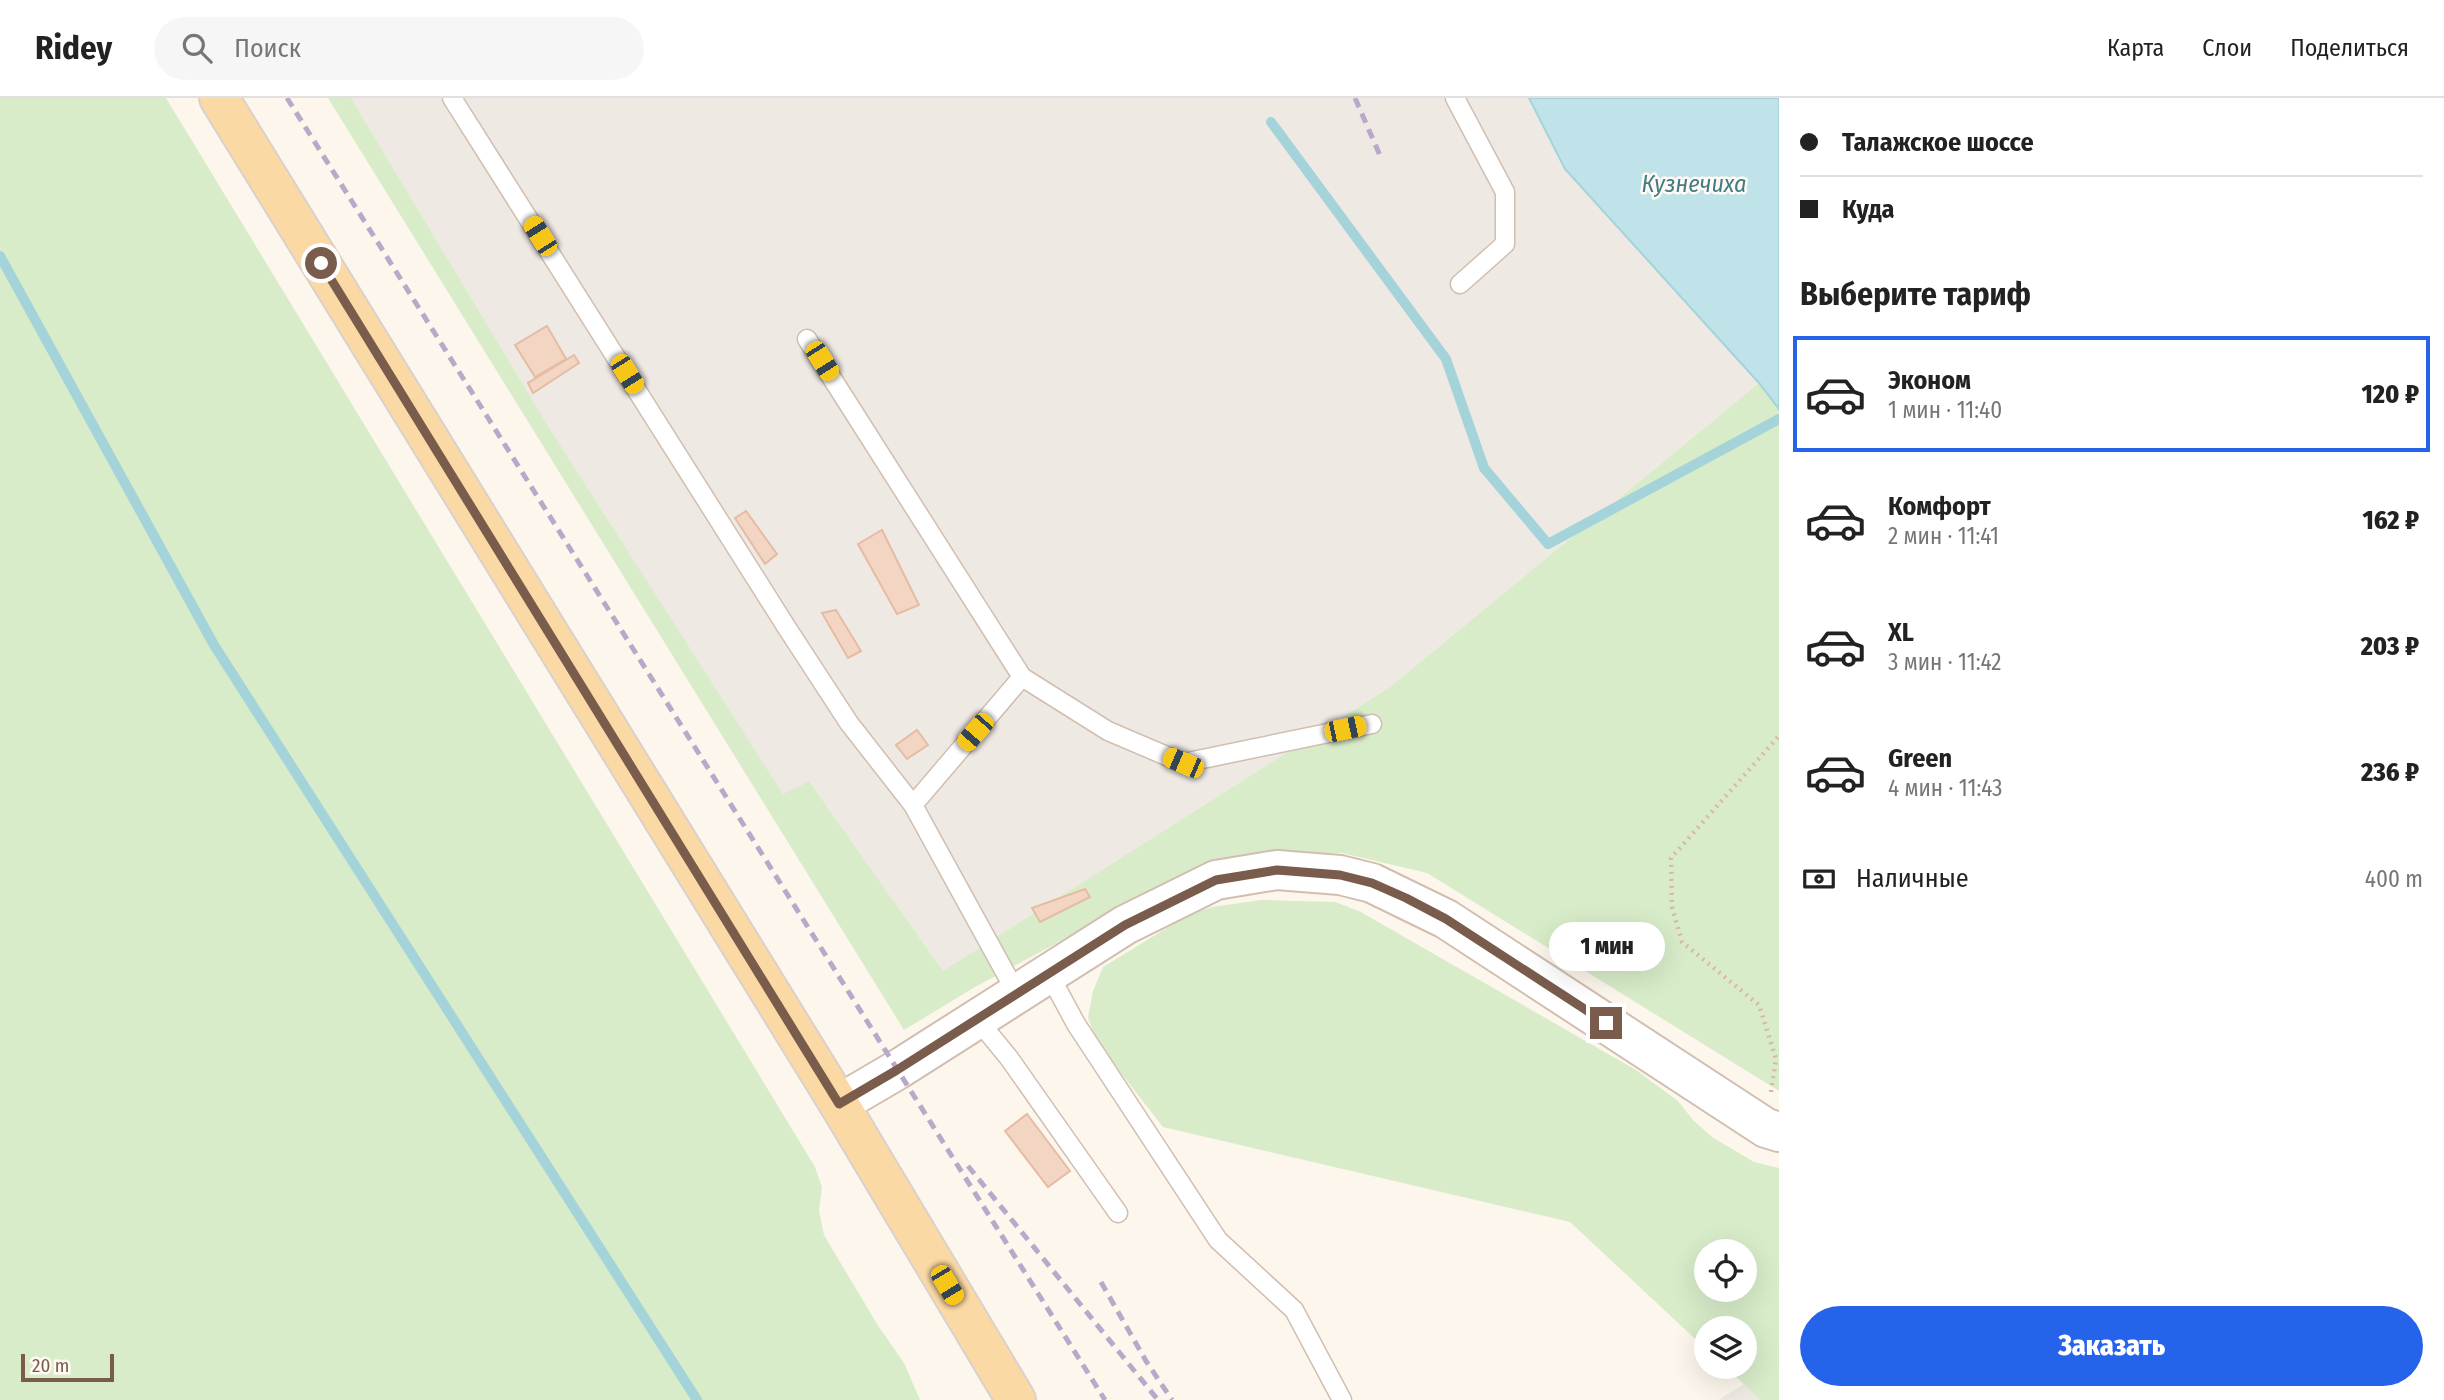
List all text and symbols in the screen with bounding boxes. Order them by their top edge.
search box [154,17,644,80]
text: Ridey [35,28,112,68]
icon: search [178,29,216,67]
text: Поиск [234,33,301,64]
text: Карта [2107,34,2164,62]
text: Слои [2202,34,2252,62]
text: Поделиться [2290,34,2409,62]
text: Талажское шоссе [1842,127,2034,158]
water label: Кузнечиха [1642,170,1746,198]
text: Куда [1842,194,1895,225]
car [520,213,561,259]
route start [305,247,337,279]
text: Выберите тариф [1800,275,2031,313]
car [802,338,843,384]
car [607,351,648,397]
icon: car [1804,363,1867,426]
text: Эконом [1888,365,1971,396]
text: 120 ₽ [2362,379,2419,410]
text: 1 мин · 11:40 [1888,396,2002,424]
icon: car [1804,489,1867,552]
text: Комфорт [1888,491,1991,522]
text: 162 ₽ [2362,505,2419,536]
text: 2 мин · 11:41 [1888,522,1999,550]
icon: car [1804,615,1867,678]
text: XL [1888,617,1914,648]
text: 203 ₽ [2361,631,2419,662]
text: 3 мин · 11:42 [1888,648,2001,676]
car [954,709,997,755]
car [1323,714,1368,744]
icon: car [1804,741,1867,804]
text: Green [1888,743,1952,774]
car [1160,745,1207,781]
text: 236 ₽ [2361,757,2419,788]
text: 4 мин · 11:43 [1888,774,2002,802]
icon: cash [1800,860,1838,898]
text: Наличные [1856,863,1969,894]
text: 400 m [2365,865,2423,893]
callout: 1 мин [1548,922,1664,970]
text: 1 мин [1580,932,1634,960]
route end [1590,1007,1622,1039]
map controls [1694,1239,1757,1379]
button: locate [1694,1239,1757,1302]
car [928,1262,967,1308]
button: Заказать [1800,1306,2423,1386]
button: layers [1694,1316,1757,1379]
scale bar [21,1351,114,1383]
text: 20 m [32,1354,69,1377]

